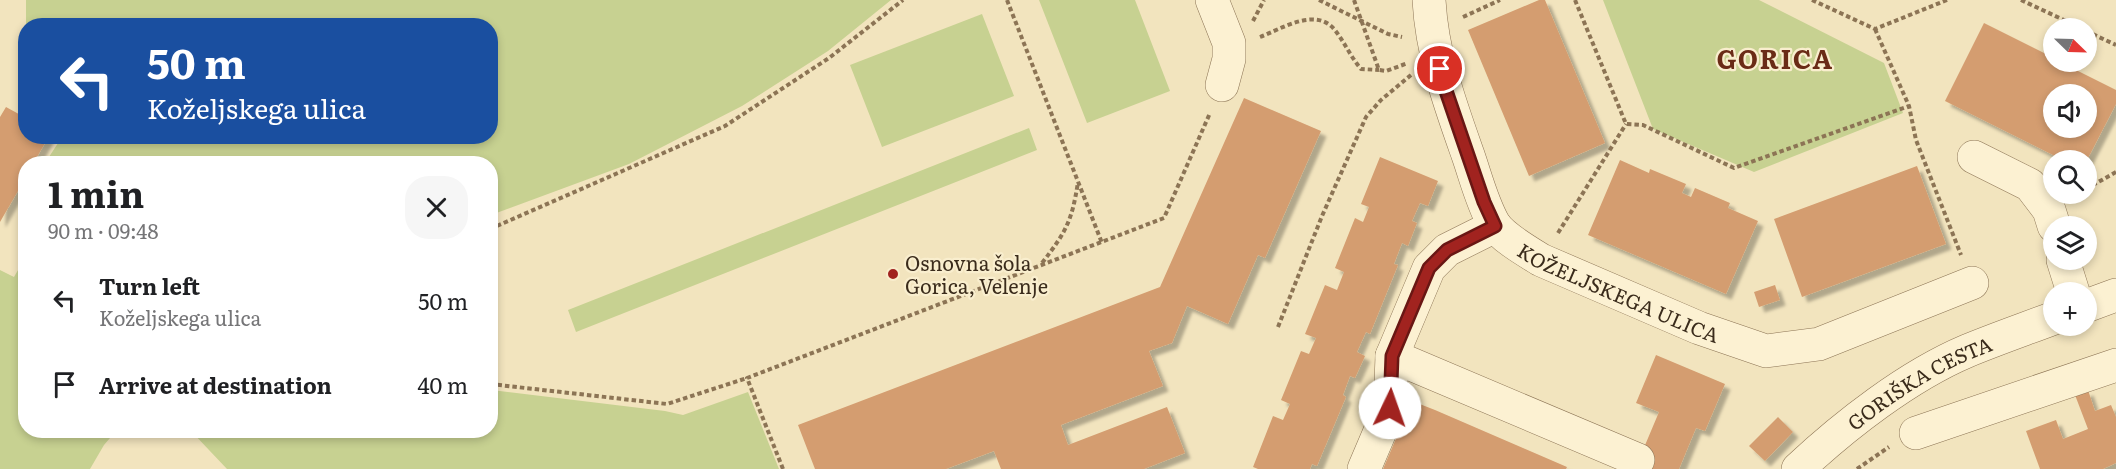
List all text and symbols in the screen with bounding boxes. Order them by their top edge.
north arrow [2043,18,2097,72]
map controls [2043,18,2097,336]
text: 50 m [147,30,246,92]
district label: GORICA [1716,38,1834,77]
icon: left [48,42,126,120]
pin [1414,43,1465,94]
icon: arrive [1423,52,1456,85]
button: sound [2043,84,2097,138]
text: Koželjskega ulica [147,87,366,127]
button: search [2043,150,2097,204]
text: 1 min [48,166,144,219]
button: close [405,176,468,239]
text: 90 m · 09:48 [48,215,158,245]
button: layers [2043,216,2097,270]
street label: KOŽELJSKEGA ULICA [1512,234,1724,349]
place label: Osnovna šola Gorica, Velenje [905,247,1048,300]
marker: Osnovna šola Gorica, Velenje [886,267,900,281]
text: Turn left [99,269,200,302]
button: + [2043,282,2097,336]
icon: left [48,284,81,317]
text: 50 m [418,284,468,317]
text: Koželjskega ulica [99,302,261,332]
street label: GORIŠKA CESTA [1840,328,1996,436]
icon: arrive [48,368,81,401]
text: Arrive at destination [99,368,332,401]
text: 40 m [417,368,468,401]
position arrow [1358,376,1422,440]

